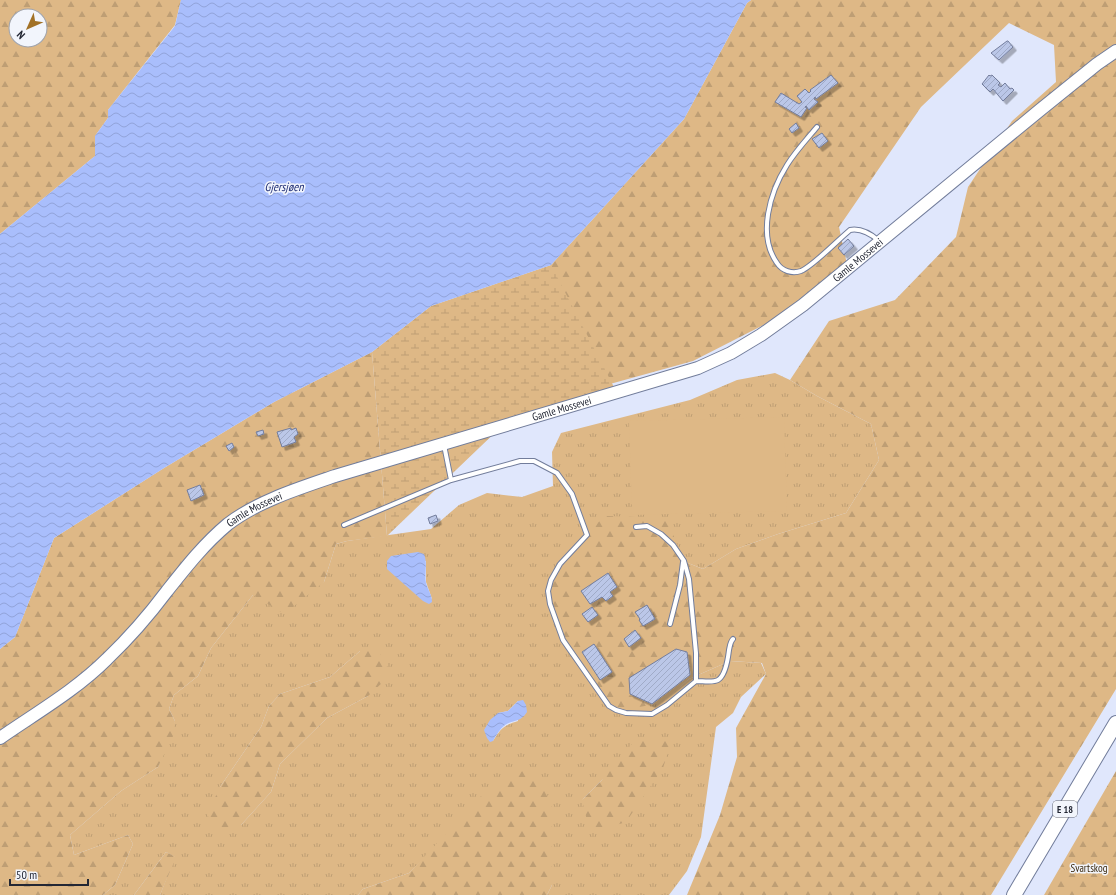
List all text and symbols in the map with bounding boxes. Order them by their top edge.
north arrow [8,8,48,48]
text: N [14,28,28,42]
water label: Gjersjøen [265,179,304,194]
street label: Gamle Mossevei [830,235,886,285]
street label: Gamle Mossevei [530,393,593,424]
street label: Gamle Mossevei [224,489,284,530]
road number: E 18 [1053,801,1077,817]
scale bar [10,861,88,887]
park label: Svartskog [1070,861,1108,875]
text: 50 m [16,867,37,882]

